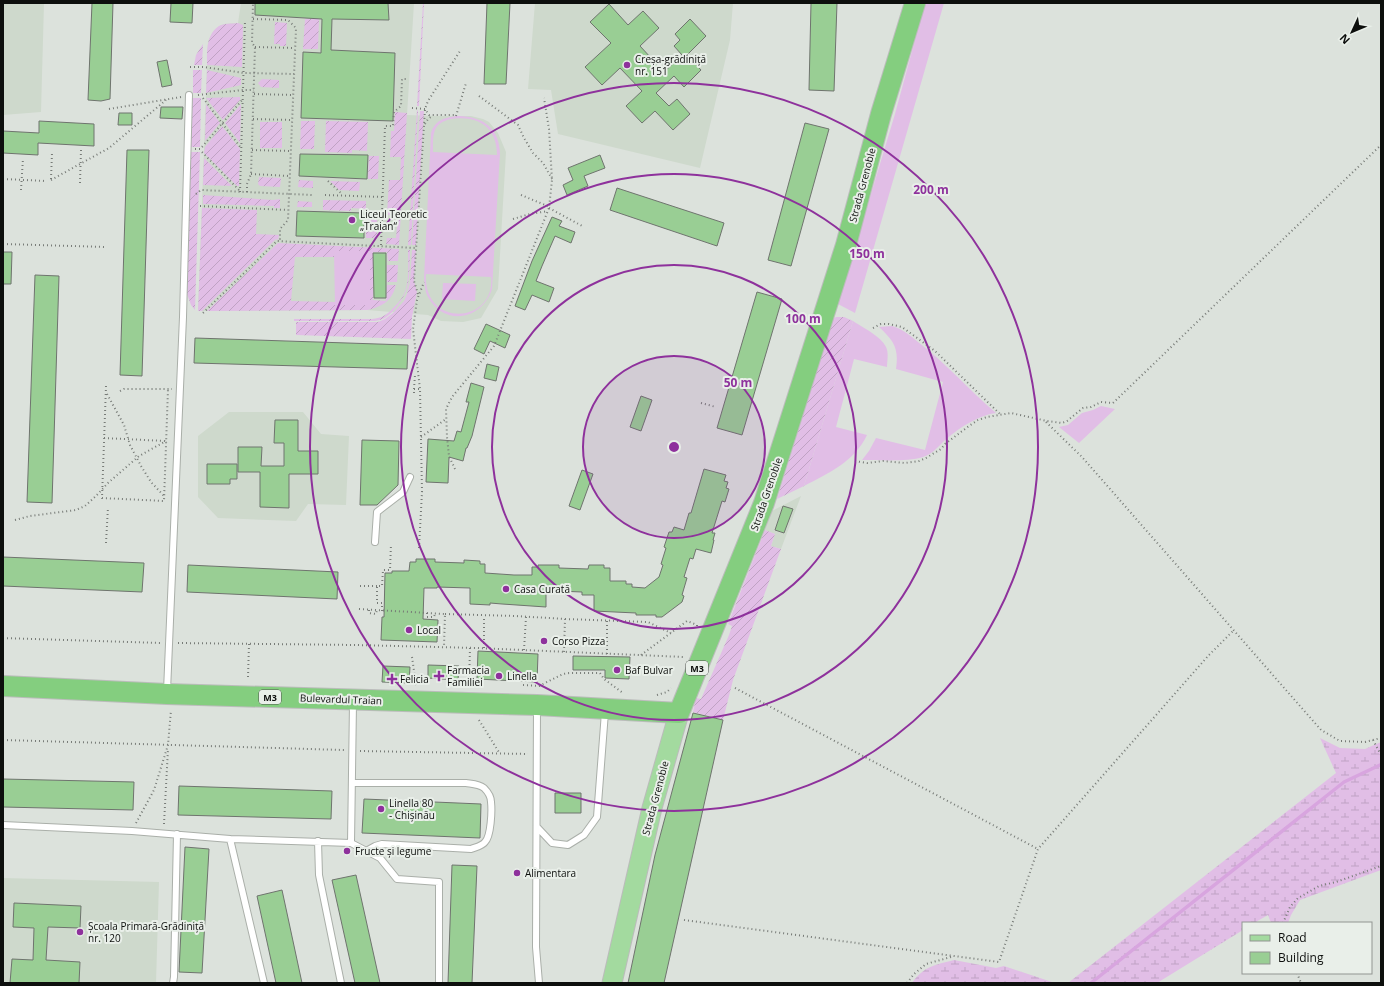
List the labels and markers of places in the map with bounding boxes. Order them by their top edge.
place label: Creșa-grădiniță nr. 151 [635,52,706,78]
marker: Creșa-grădiniță nr. 151 [622,60,632,70]
place label: Liceul Teoretic „Traian“ [360,207,427,233]
marker: Liceul Teoretic „Traian“ [347,215,357,225]
centre of rings [667,440,681,454]
place label: Casa Curată [514,582,570,596]
marker: Casa Curată [501,584,511,594]
place label: Local [417,623,441,637]
marker: Local [404,625,414,635]
place label: Corso Pizza [552,634,605,648]
marker: Corso Pizza [539,636,549,646]
place label: Farmacia Familiei [447,663,490,689]
place label: Baf Bulvar [625,663,673,677]
marker: Baf Bulvar [612,665,622,675]
place label: Linella [507,669,537,683]
marker: Farmacia Familiei [434,671,444,681]
marker: Linella [494,671,504,681]
place label: Felicia [400,672,429,686]
marker: Felicia [387,674,397,684]
place label: Linella 80 - Chișinău [389,796,435,822]
marker: Linella 80 - Chișinău [376,804,386,814]
place label: Fructe și legume [355,844,432,858]
marker: Fructe și legume [342,846,352,856]
place label: Alimentara [525,866,576,880]
marker: Alimentara [512,868,522,878]
place label: Școala Primară-Grădiniță nr. 120 [88,919,204,945]
marker: Școala Primară-Grădiniță nr. 120 [75,927,85,937]

